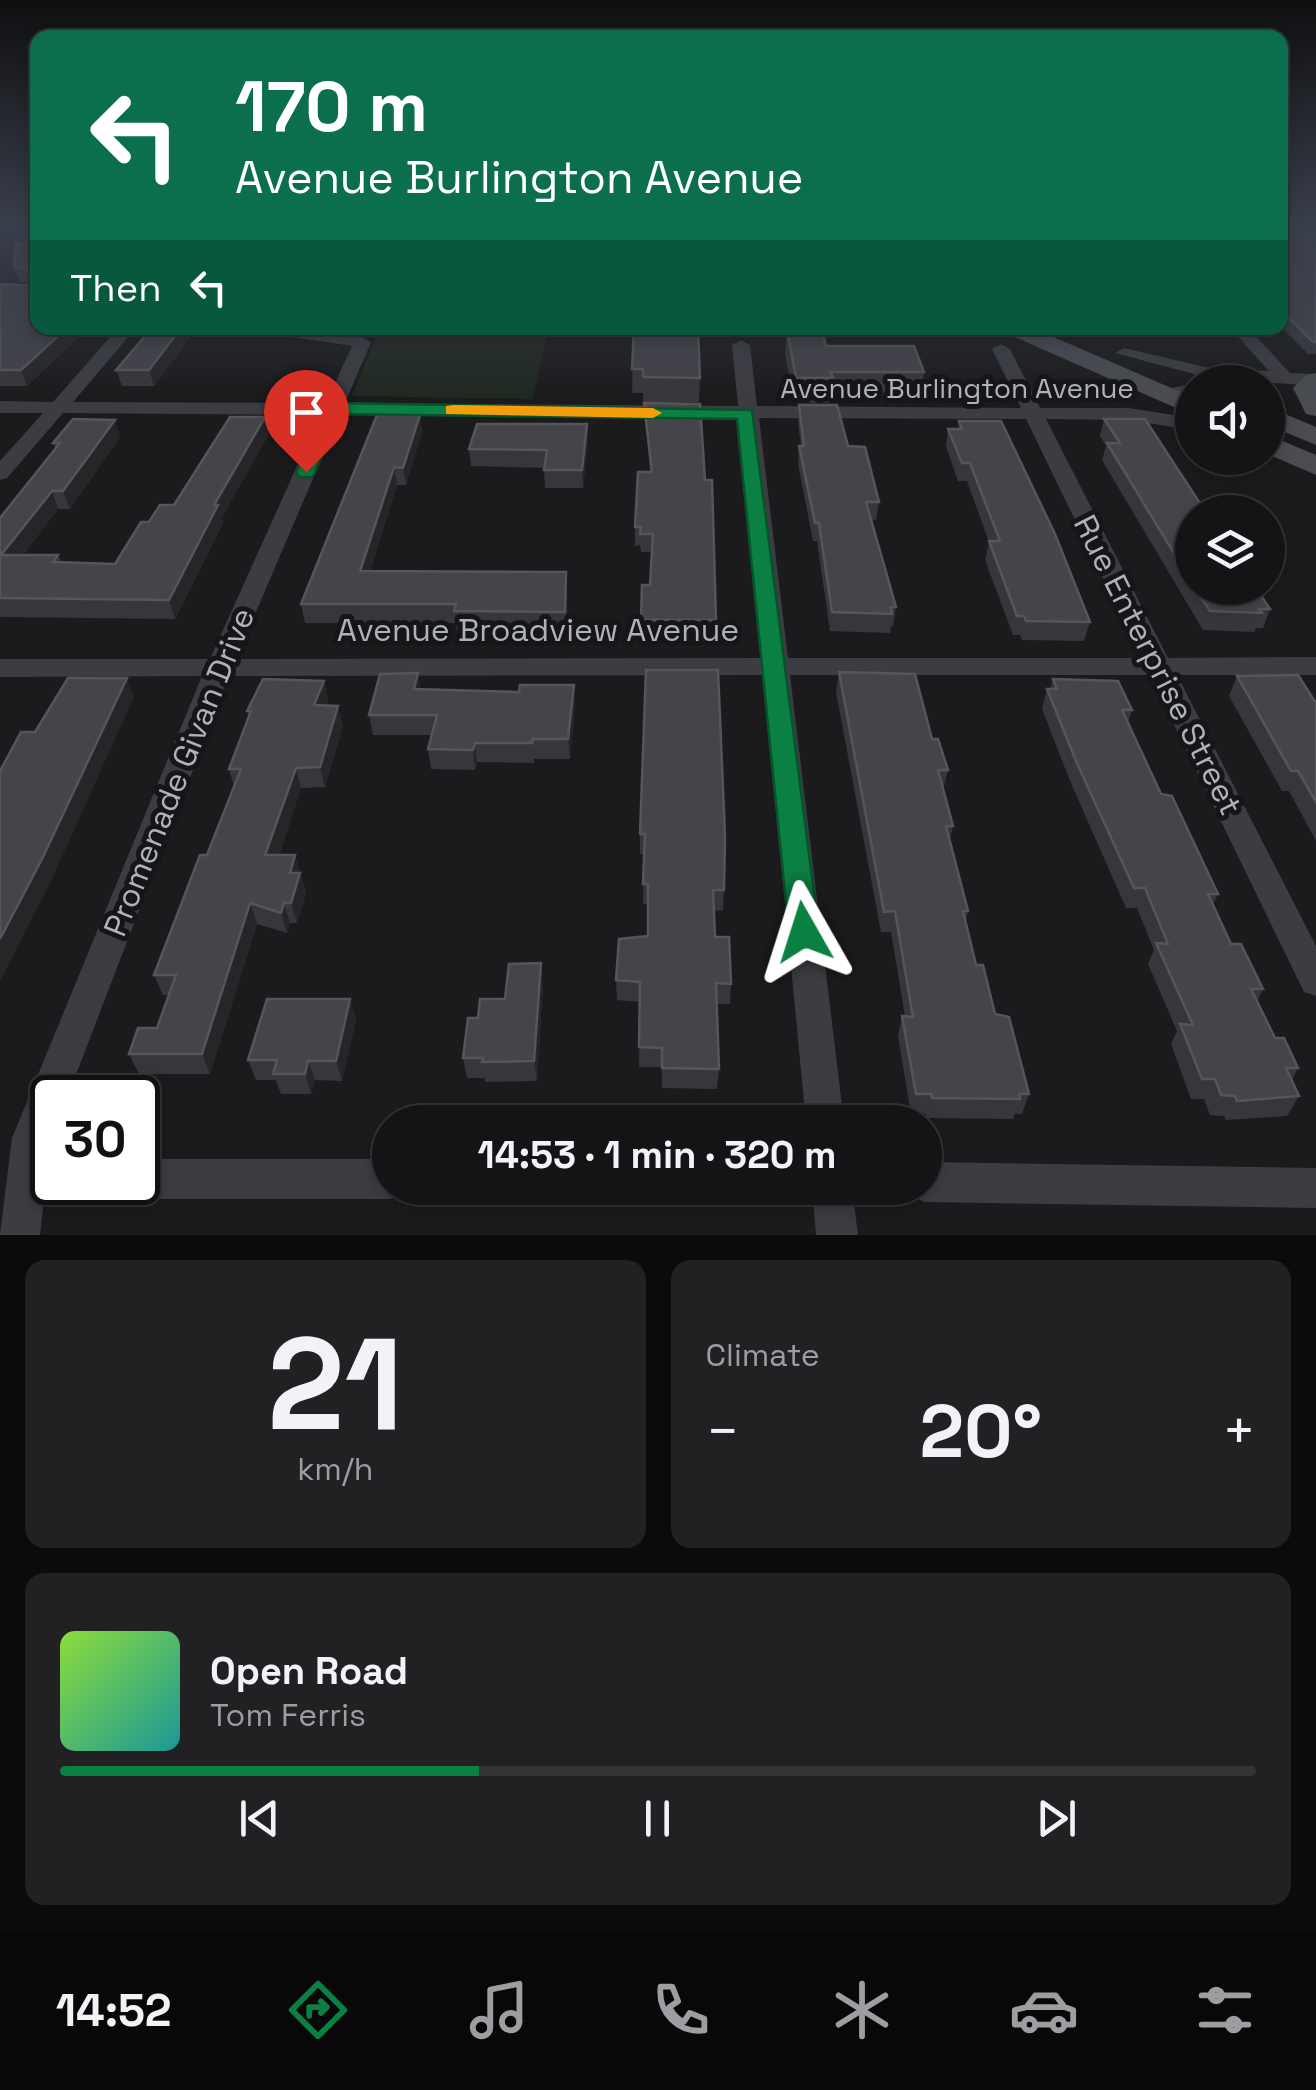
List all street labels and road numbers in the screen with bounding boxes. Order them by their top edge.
street label: Avenue Burlington Avenue [780,370,1134,406]
street label: Rue Enterprise Street [1065,508,1251,822]
street label: Promenade Givan Drive [95,602,263,942]
street label: Avenue Broadview Avenue [337,610,739,650]

